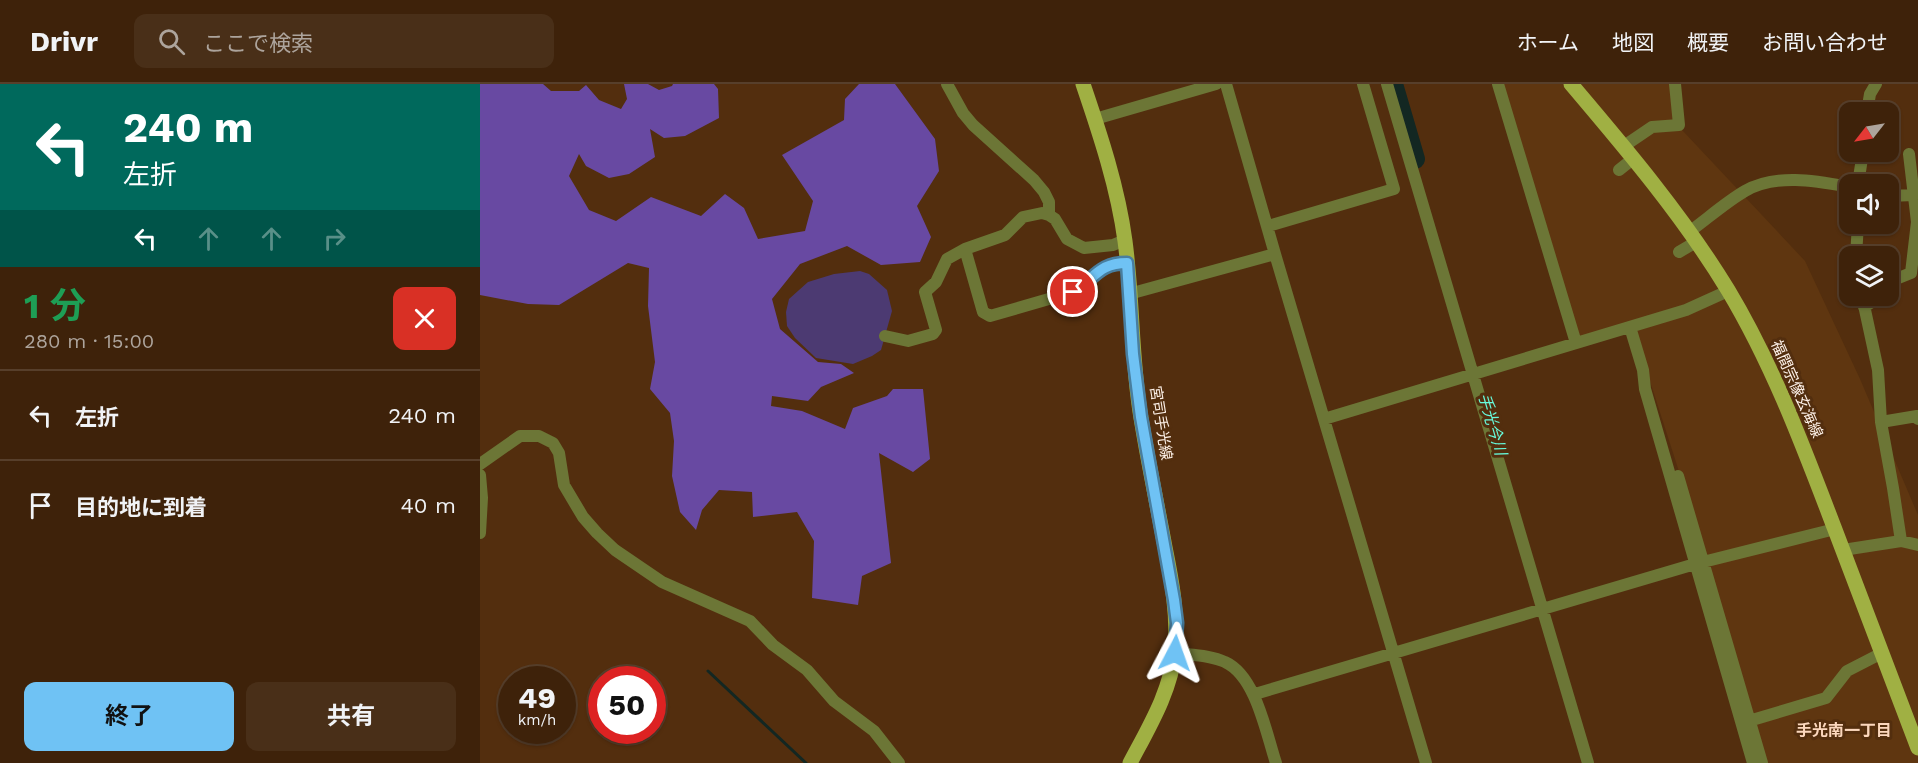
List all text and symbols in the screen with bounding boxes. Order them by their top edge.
search box [134,14,554,68]
text: Drivr [30,25,98,58]
icon: search [155,25,188,58]
text: ホーム [1517,30,1579,55]
text: 地図 [1612,30,1654,55]
text: 概要 [1687,30,1729,55]
text: お問い合わせ [1762,30,1888,55]
text: ここで検索 [203,31,313,56]
north arrow [1839,102,1899,162]
map controls [1839,102,1899,306]
text: 240 m [123,103,253,152]
icon: left [24,108,102,186]
text: 左折 [123,159,177,191]
button: sound [1839,174,1899,234]
icon: left [129,222,162,255]
icon: ahead [192,222,225,255]
icon: ahead [255,222,288,255]
icon: right [318,222,351,255]
button: layers [1839,246,1899,306]
pin [1047,266,1098,317]
icon: arrive [1056,275,1089,308]
text: 1 分 [24,285,86,327]
button: close [393,287,456,350]
text: 280 m · 15:00 [24,329,154,353]
street label: 福間宗像玄海線 [1767,337,1827,441]
street label: 宮司手光線 [1146,385,1176,461]
water label: 手光今川 [1475,391,1511,459]
icon: left [24,399,57,432]
text: 240 m [388,403,456,428]
text: 左折 [75,405,119,430]
icon: arrive [24,489,57,522]
text: 40 m [400,493,456,518]
text: 目的地に到着 [75,495,207,520]
position arrow [1143,621,1207,685]
speed limit sign: 50 [588,666,666,744]
text: 49 [518,680,556,715]
button: 終了 [24,682,234,751]
button: 共有 [246,682,456,751]
text: km/h [518,711,556,729]
district label: 手光南一丁目 [1796,721,1892,740]

